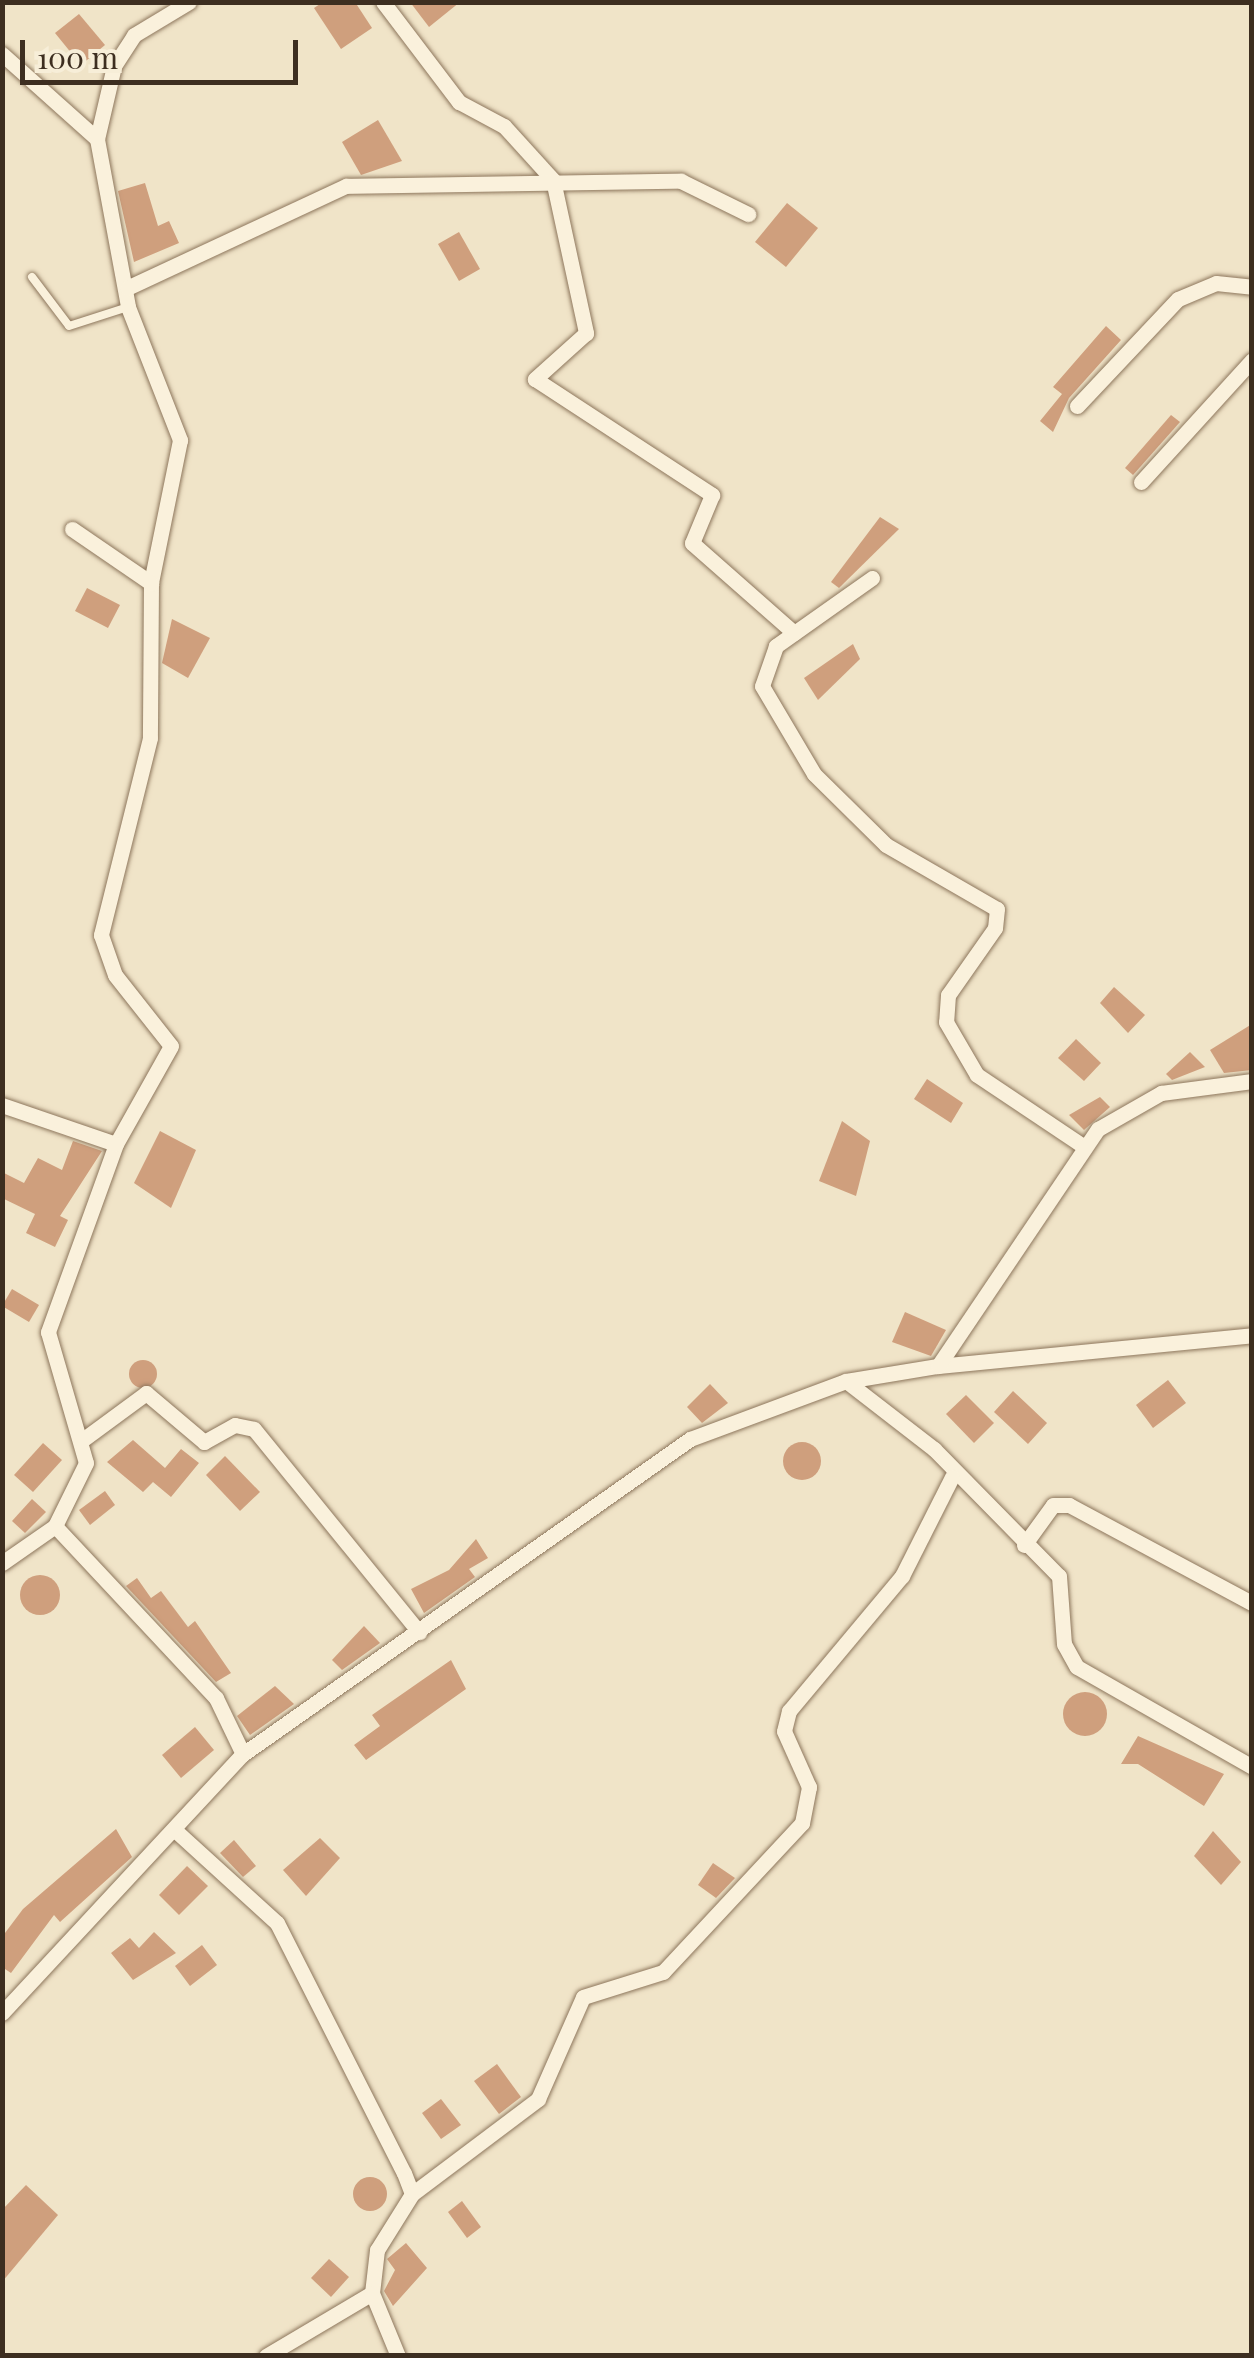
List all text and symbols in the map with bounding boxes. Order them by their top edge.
scale bar [25,20,302,82]
text: 100 m [37,37,118,77]

